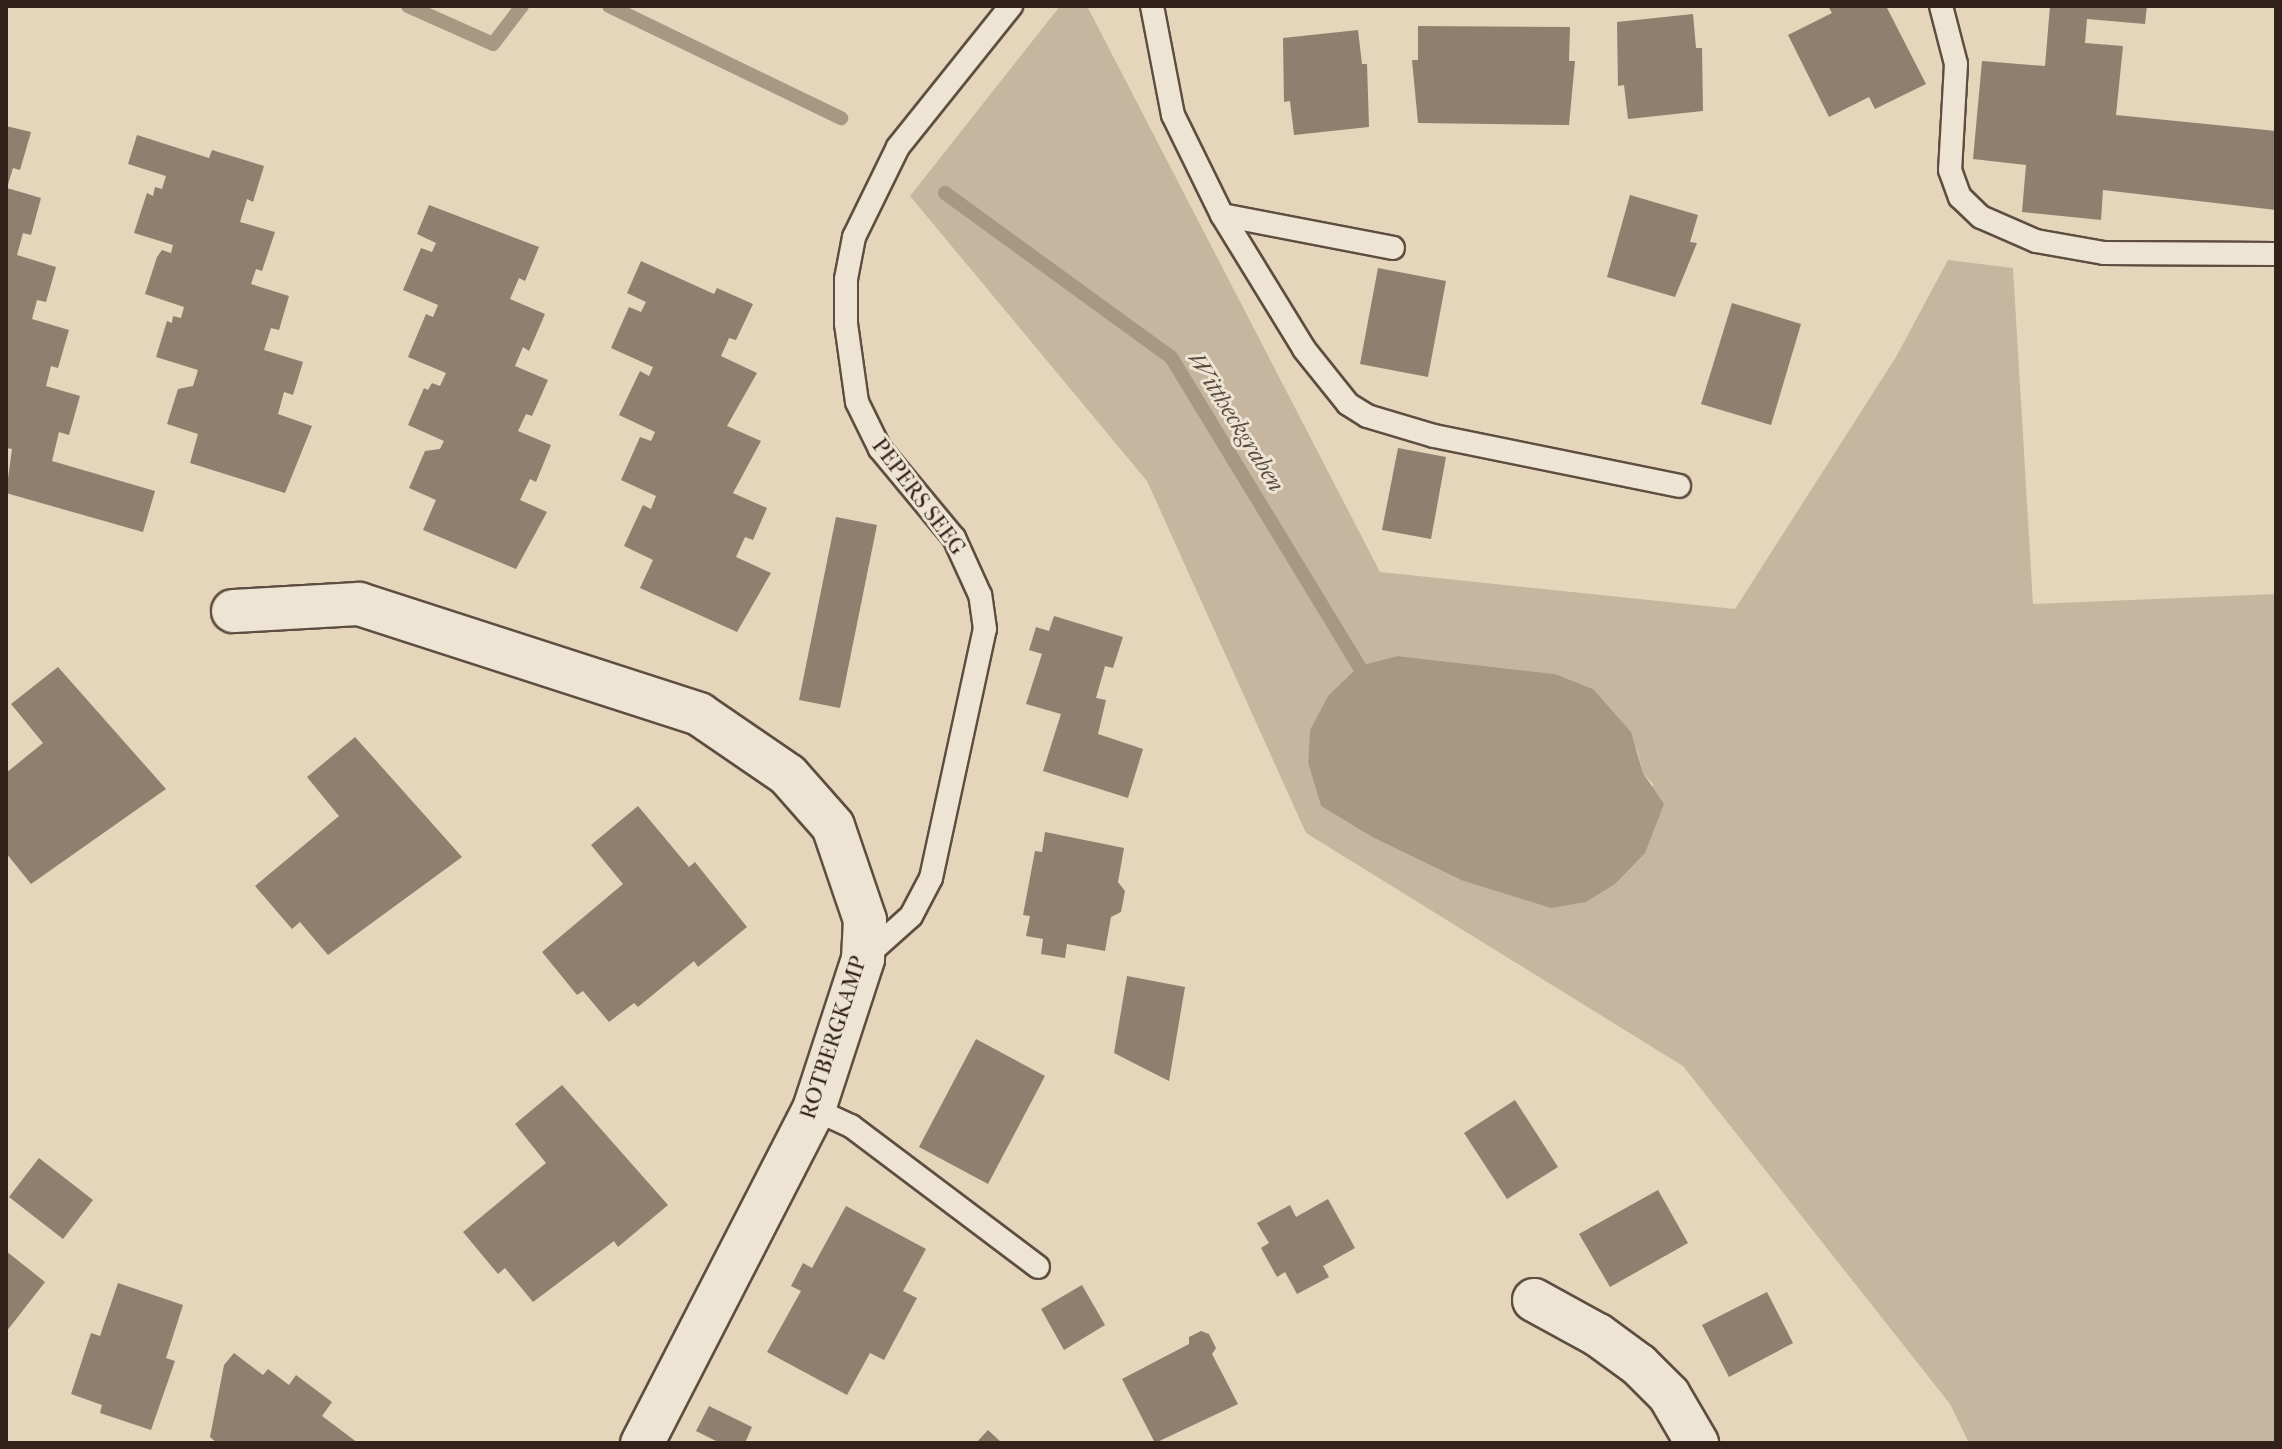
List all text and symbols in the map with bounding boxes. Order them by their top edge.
water label: Wittheckgraben [1181,347,1291,497]
street label: PEPERS SEEG [866,434,970,560]
street label: ROTBERGKAMP [795,953,873,1123]

